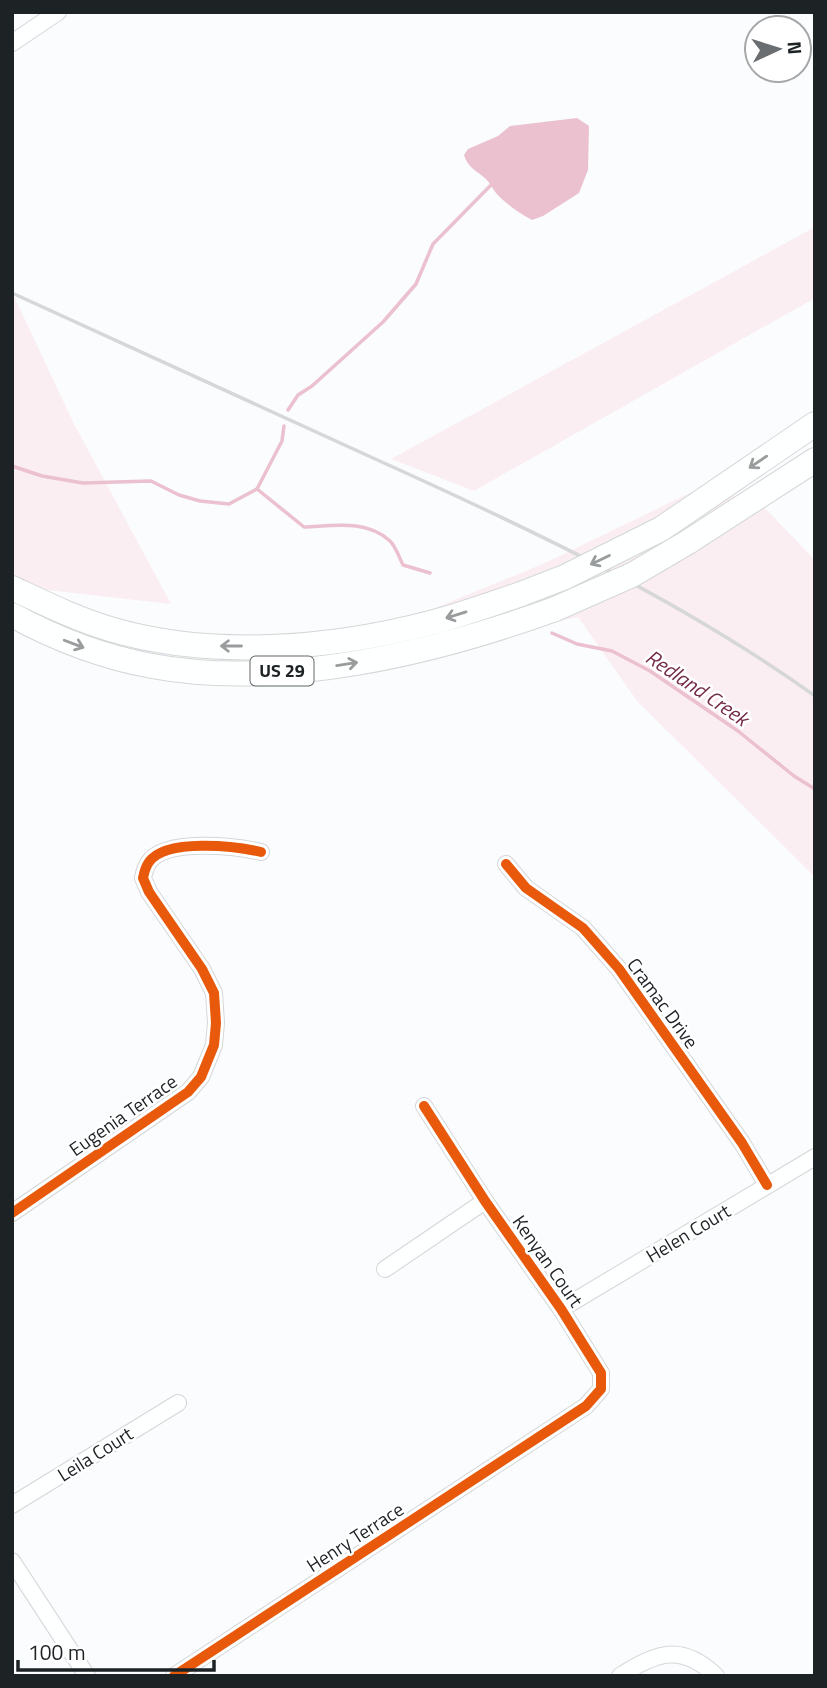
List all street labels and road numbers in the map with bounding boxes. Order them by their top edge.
road number: US 29 [250,656,314,686]
street label: Cramac Drive [621,951,706,1054]
street label: Eugenia Terrace [63,1067,183,1163]
street label: Helen Court [640,1196,736,1269]
street label: Kenyan Court [506,1209,591,1313]
street label: Leila Court [51,1419,138,1488]
street label: Henry Terrace [300,1494,409,1579]

